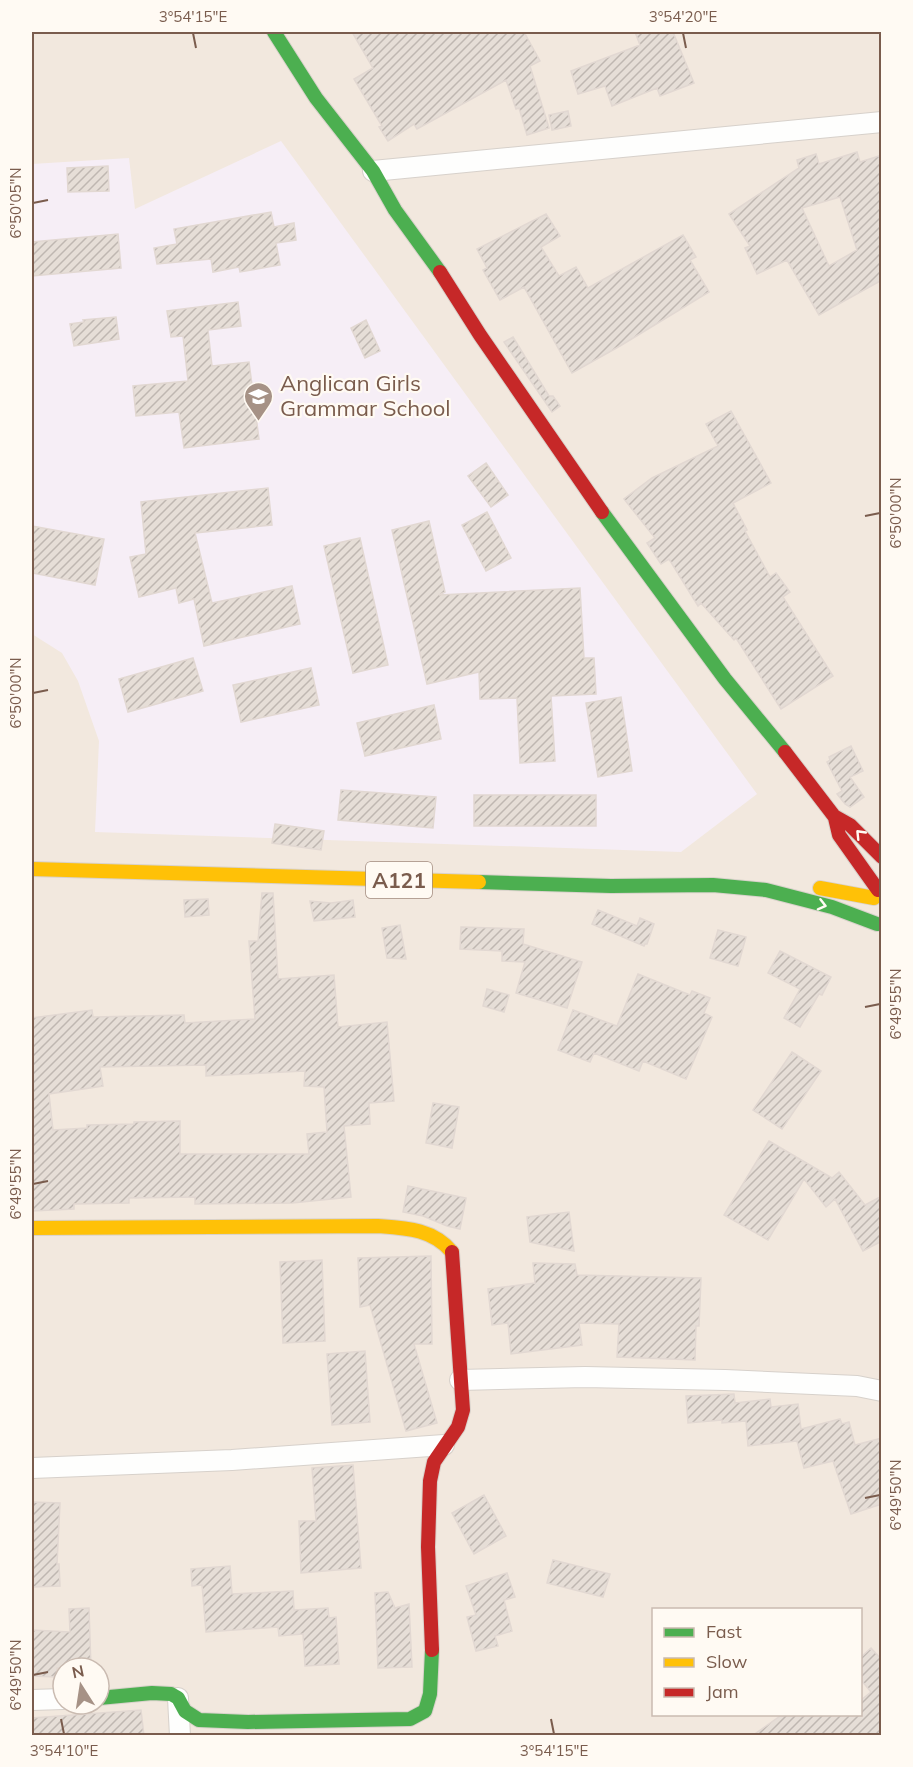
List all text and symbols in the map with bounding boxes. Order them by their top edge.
text: 3°54'15"E [159,7,227,26]
text: 3°54'20"E [649,7,717,26]
text: 6°50'05"N [6,168,25,238]
place label: Anglican Girls Grammar School [280,369,451,422]
school or university icon: Anglican Girls Grammar School [243,380,275,422]
text: 6°50'00"N [886,478,905,548]
text: 6°50'00"N [6,658,25,728]
one-way arrow [856,831,867,842]
road number: A121 [366,862,432,898]
one-way arrow [816,898,827,910]
text: 6°49'55"N [886,969,905,1039]
text: 6°49'55"N [6,1149,25,1219]
text: 6°49'50"N [886,1460,905,1530]
legend [652,1608,862,1716]
text: Fast [706,1620,742,1643]
text: 6°49'50"N [6,1640,25,1710]
text: Slow [706,1650,748,1673]
north arrow [51,1656,111,1716]
text: N [70,1660,86,1682]
text: Jam [706,1680,739,1703]
text: 3°54'10"E [30,1741,98,1760]
text: 3°54'15"E [520,1741,588,1760]

